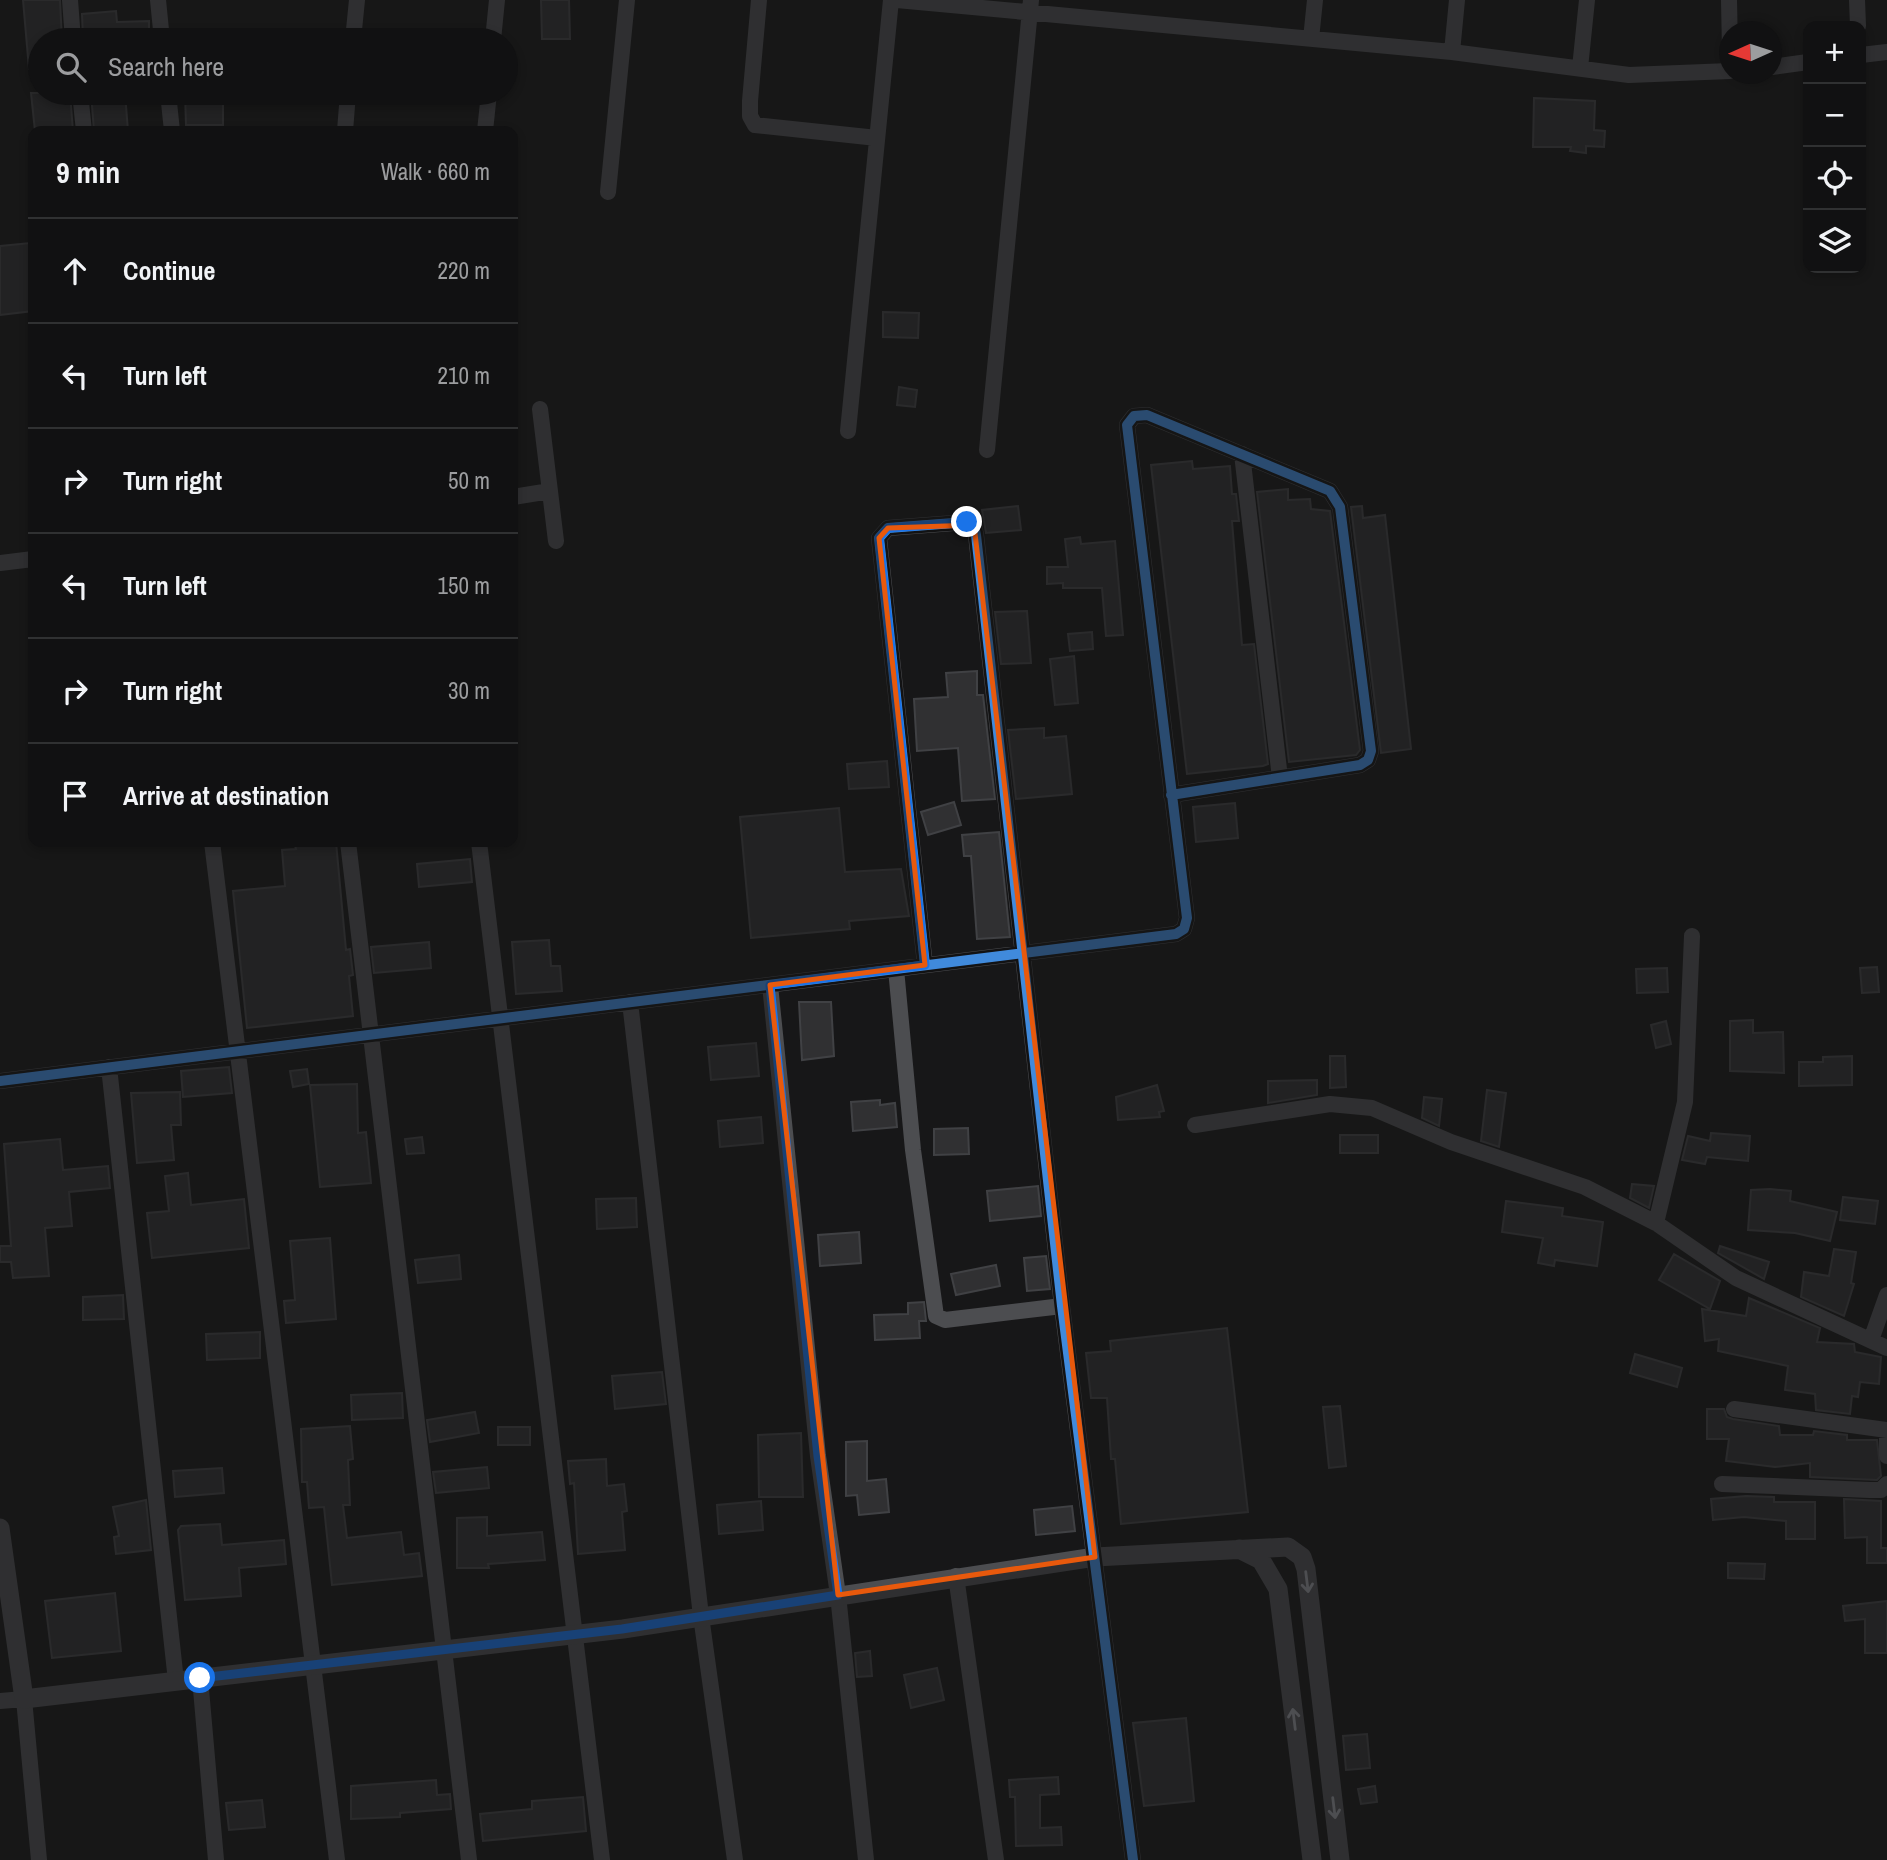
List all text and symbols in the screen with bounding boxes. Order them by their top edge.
north arrow [1719,21,1782,84]
map controls [1803,21,1866,273]
button: + [1803,21,1866,84]
search box [28,28,518,105]
icon: search [52,48,90,86]
text: Search here [108,49,224,84]
button: − [1803,84,1866,147]
button: locate [1803,147,1866,210]
text: 9 min [56,152,120,192]
text: Walk · 660 m [381,156,490,187]
button: layers [1803,210,1866,273]
icon: ahead [56,252,94,290]
text: Continue [123,253,215,288]
text: 220 m [438,255,490,286]
icon: left [56,357,94,395]
text: Turn left [123,358,207,393]
text: 210 m [438,360,490,391]
icon: right [56,462,94,500]
text: Turn right [123,463,222,498]
text: 50 m [448,465,490,496]
route end [951,506,982,537]
icon: left [56,567,94,605]
text: Turn left [123,568,207,603]
text: 150 m [438,570,490,601]
icon: right [56,672,94,710]
text: Turn right [123,673,222,708]
text: 30 m [448,675,490,706]
icon: arrive [56,777,94,815]
text: Arrive at destination [123,778,329,813]
one-way arrow [1301,1570,1314,1592]
route start [184,1662,215,1693]
one-way arrow [1287,1709,1300,1731]
one-way arrow [1327,1796,1340,1818]

